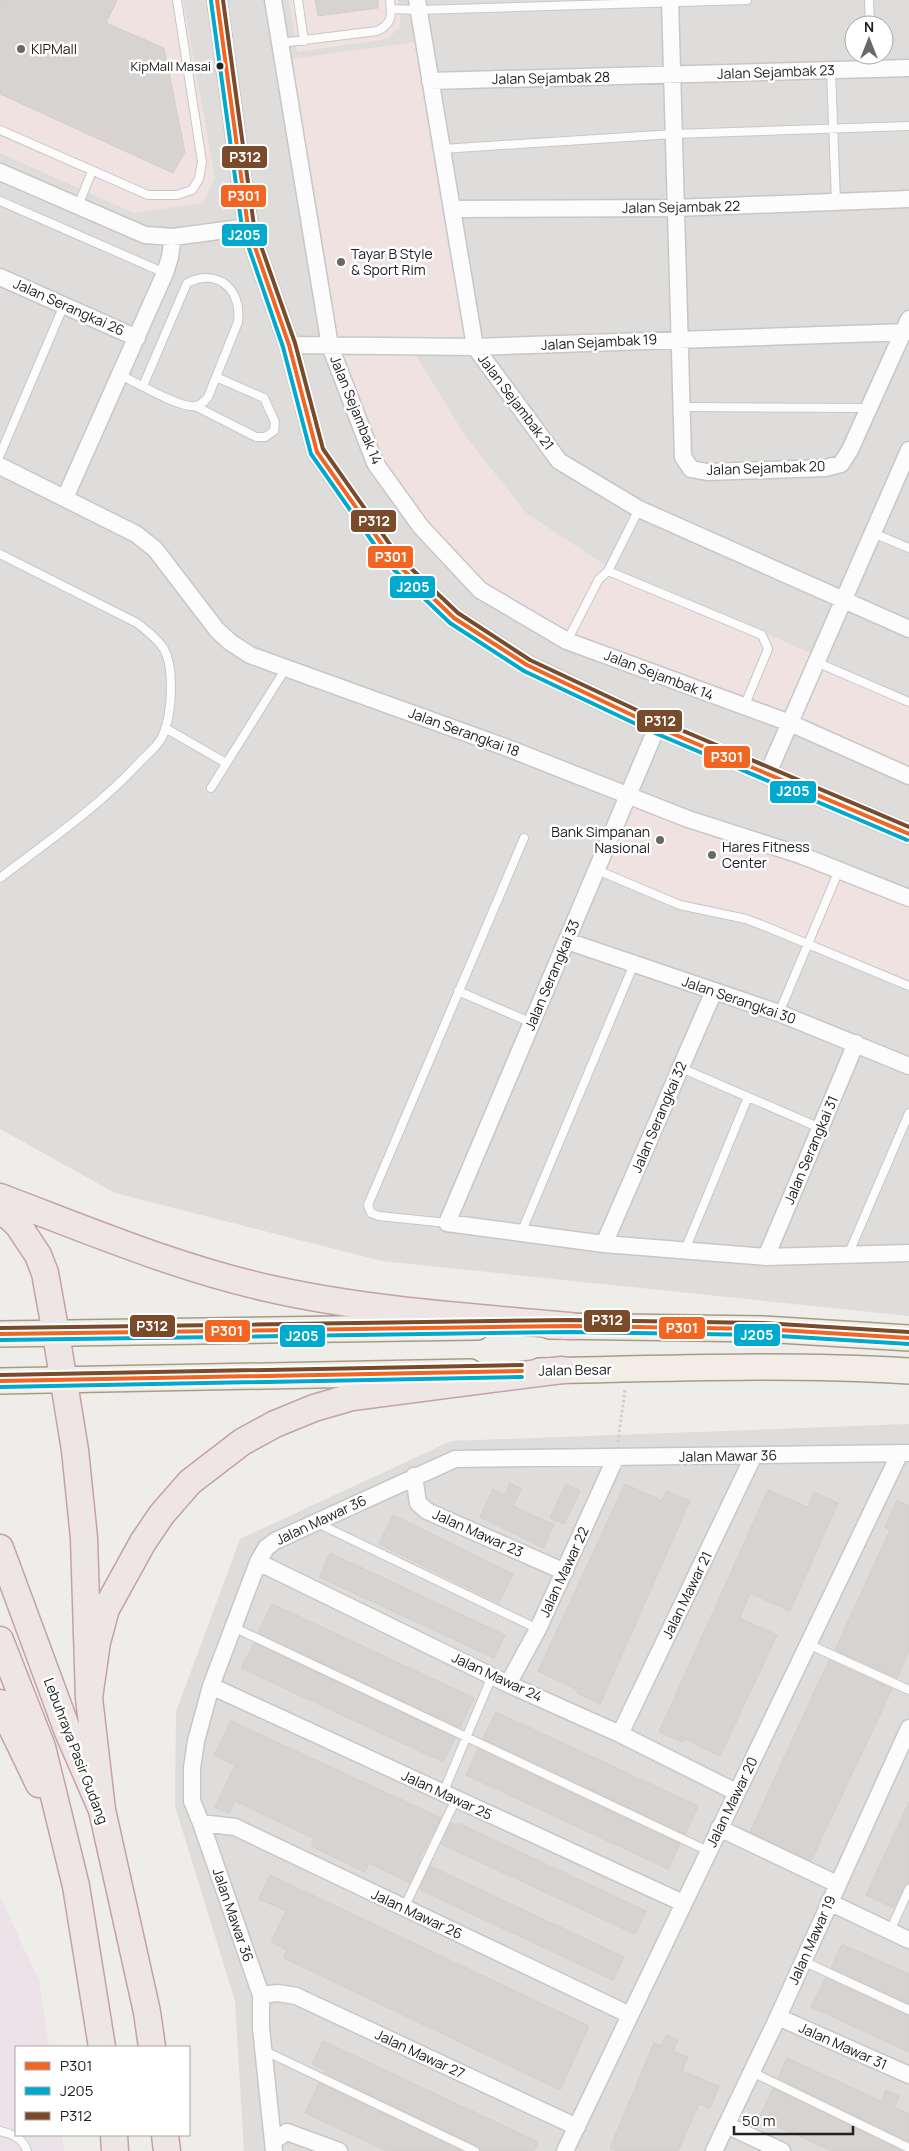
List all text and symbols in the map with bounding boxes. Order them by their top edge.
north arrow [844,15,894,65]
text: N [864,17,874,36]
place label: KIPMall [31,39,77,58]
marker: KIPMall [15,43,27,55]
place label: KipMall Masai [131,57,211,75]
street label: Jalan Sejambak 23 [717,60,835,83]
marker: KipMall Masai [215,61,225,71]
street label: Jalan Sejambak 28 [492,67,610,88]
line badge: P312 [221,145,268,169]
text: P312 [229,147,261,166]
line badge: P301 [220,184,267,208]
text: P301 [228,186,260,205]
street label: Jalan Sejambak 22 [622,196,740,217]
line badge: J205 [221,223,268,247]
text: J205 [228,225,260,244]
place label: Tayar B Style & Sport Rim [351,244,433,279]
marker: Tayar B Style & Sport Rim [335,256,347,268]
street label: Jalan Serangkai 26 [11,273,128,340]
street label: Jalan Sejambak 19 [540,329,658,354]
street label: Jalan Sejambak 21 [474,350,559,454]
street label: Jalan Sejambak 14 [326,353,387,467]
street label: Jalan Sejambak 20 [706,456,826,479]
line badge: P312 [350,509,397,533]
text: P312 [358,511,390,530]
line badge: P301 [367,545,414,569]
text: P301 [375,547,407,566]
line badge: J205 [389,575,436,599]
text: J205 [397,577,429,596]
street label: Jalan Sejambak 14 [602,645,717,704]
street label: Jalan Serangkai 18 [406,703,522,760]
line badge: P312 [636,709,683,733]
text: P312 [644,711,676,730]
line badge: P301 [703,745,751,769]
text: P301 [711,747,743,766]
line badge: J205 [769,780,817,804]
text: J205 [777,781,809,800]
place label: Bank Simpanan Nasional [551,822,650,857]
marker: Bank Simpanan Nasional [654,834,666,846]
place label: Hares Fitness Center [722,837,810,872]
marker: Hares Fitness Center [706,849,718,861]
street label: Jalan Serangkai 33 [520,916,583,1033]
street label: Jalan Serangkai 30 [680,971,799,1028]
street label: Jalan Serangkai 32 [627,1058,691,1175]
street label: Jalan Serangkai 31 [779,1093,842,1207]
line badge: P312 [583,1309,631,1333]
text: P312 [591,1310,623,1329]
line badge: P312 [129,1314,176,1338]
text: P312 [136,1316,168,1335]
line badge: P301 [658,1316,706,1340]
text: P301 [666,1318,698,1337]
line badge: P301 [204,1319,251,1343]
text: P301 [211,1321,243,1340]
line badge: J205 [733,1323,781,1347]
line badge: J205 [279,1324,326,1348]
text: J205 [741,1325,773,1344]
text: J205 [286,1326,318,1345]
street label: Jalan Besar [538,1359,612,1380]
street label: Jalan Mawar 36 [679,1445,777,1466]
street label: Jalan Mawar 36 [272,1490,369,1549]
street label: Jalan Mawar 23 [430,1504,527,1561]
street label: Jalan Mawar 22 [534,1524,593,1620]
street label: Jalan Mawar 21 [657,1548,716,1642]
street label: Jalan Mawar 24 [449,1647,545,1706]
street label: Lebuhraya Pasir Gudang [40,1675,113,1827]
street label: Jalan Mawar 20 [701,1753,762,1850]
street label: Jalan Mawar 25 [399,1765,496,1824]
street label: Jalan Mawar 36 [209,1865,258,1964]
street label: Jalan Mawar 26 [369,1884,466,1943]
street label: Jalan Mawar 19 [783,1892,840,1987]
street label: Jalan Mawar 31 [796,2018,890,2074]
street label: Jalan Mawar 27 [372,2025,468,2083]
legend [15,2046,190,2136]
text: P301 [60,2055,92,2076]
text: J205 [60,2080,93,2101]
scale bar [734,2104,853,2136]
text: P312 [60,2105,92,2126]
text: 50 m [742,2110,776,2131]

